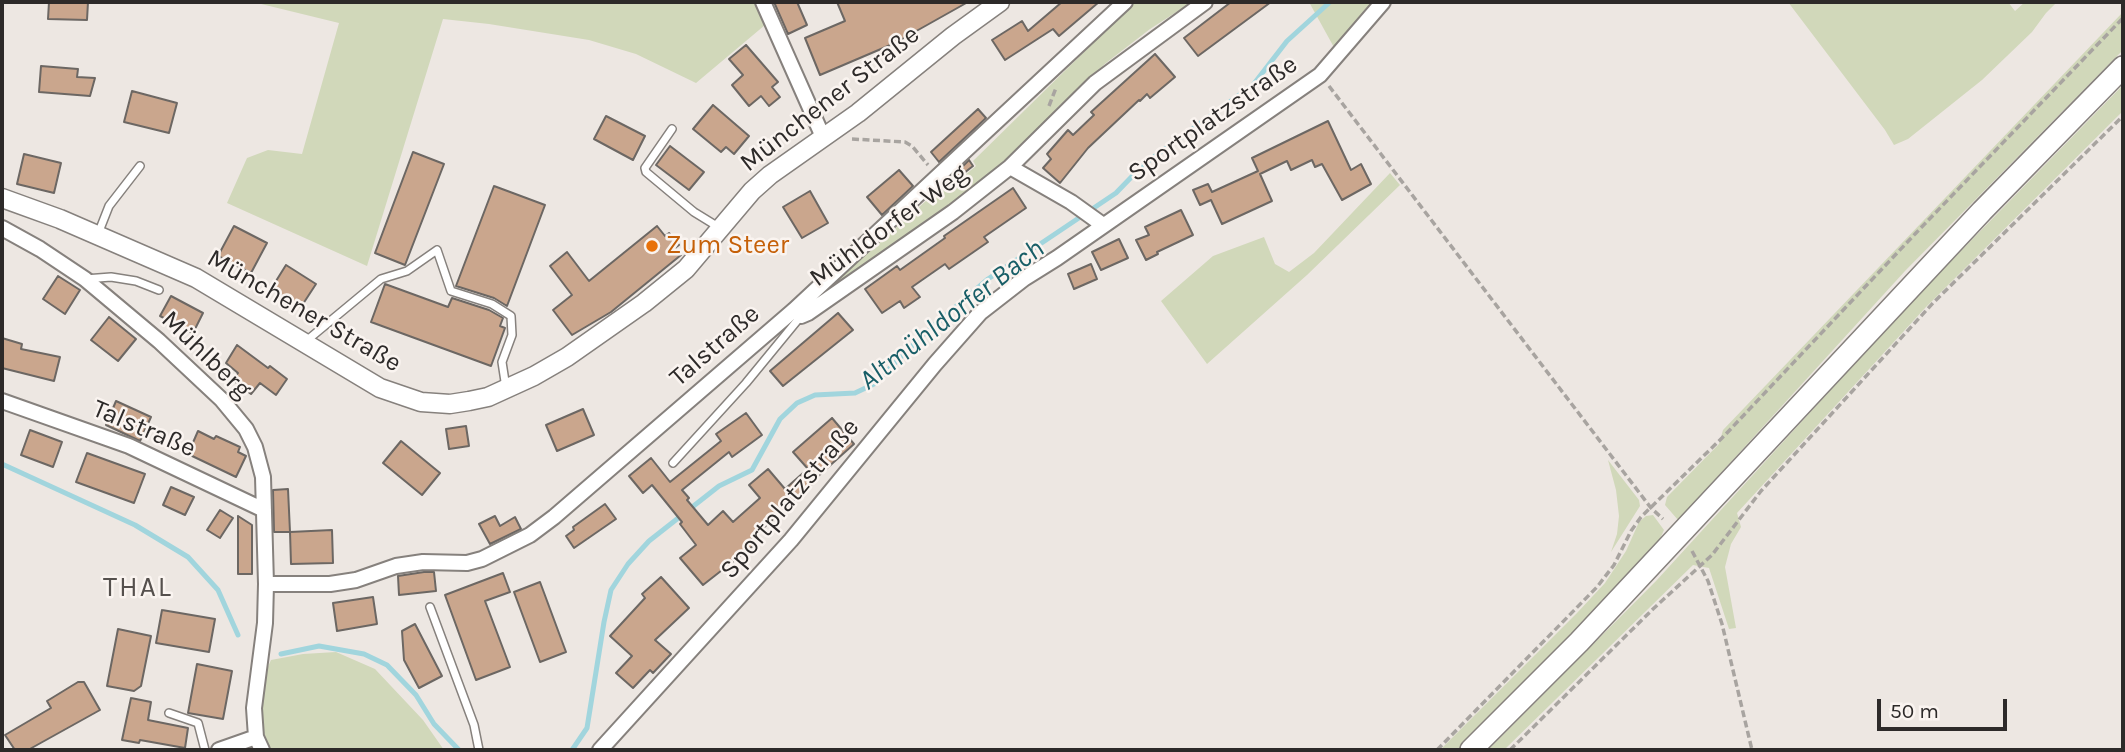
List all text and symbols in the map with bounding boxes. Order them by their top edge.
street label: Münchener Straße [734,19,926,179]
street label: Sportplatzstraße [1122,49,1304,189]
street label: Mühldorfer Weg [804,158,974,294]
place label: Zum Steer [666,230,789,262]
water label: Altmühldorfer Bach [853,232,1051,398]
marker: Zum Steer [644,238,660,254]
street label: Münchener Straße [201,243,407,379]
street label: Talstraße [664,299,766,393]
street label: Mühlberg [154,304,258,406]
street label: Talstraße [88,393,200,465]
street label: Sportplatzstraße [714,413,866,585]
district label: THAL [104,571,172,605]
scale bar [1880,686,2010,730]
text: 50 m [1890,699,1939,723]

